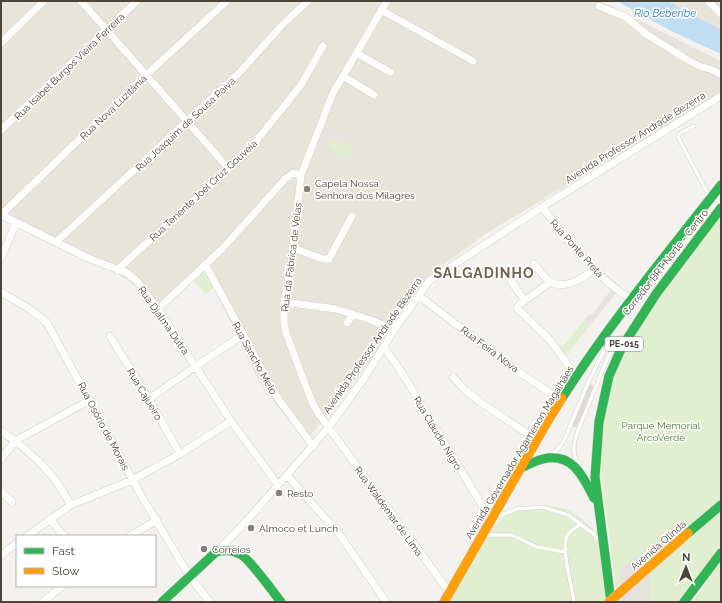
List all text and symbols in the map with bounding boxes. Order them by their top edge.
water label: Rio Beberibe [634,7,696,20]
street label: Rua Isabel Burgos Vieira Ferreira [12,11,127,122]
street label: Rua Nova Luzitânia [78,73,149,142]
street label: Rua Joaquim de Sousa Paiva [133,75,237,173]
street label: Avenida Professor Andrade Bezerra [563,90,707,185]
street label: Rua Tenente Joel Cruz Gouveia [147,138,259,243]
place label: Capela Nossa Senhora dos Milagres [315,178,415,201]
marker: Capela Nossa Senhora dos Milagres [302,184,312,194]
street label: Rua da Fábrica de Velas [279,202,304,312]
street label: Corredor BRT Norte - Centro [621,207,710,318]
street label: Rua Ponte Preta [548,217,606,280]
district label: SALGADINHO [433,265,535,281]
street label: Avenida Professor Andrade Bezerra [321,275,424,415]
street label: Rua Djalma Dutra [136,284,191,356]
street label: Rua Sancho Melo [230,320,279,396]
street label: Rua Feira Nova [459,324,521,375]
road number: PE-015 [605,337,643,351]
street label: Avenida Governador Agamenon Magalhães [463,364,576,541]
street label: Rua Cajueiro [125,366,164,422]
street label: Rua Osório de Morais [76,380,132,472]
street label: Rua Cláudio Nigro [411,395,464,472]
park label: Parque Memorial ArcoVerde [621,420,701,443]
street label: Rua Waldemar de Lima [352,464,425,558]
marker: Resto [274,488,284,498]
place label: Resto [287,488,313,499]
street label: Avenida Olinda [628,518,688,572]
marker: Almoco et Lunch [246,523,256,533]
place label: Almoco et Lunch [259,523,338,534]
legend [16,535,156,587]
text: Fast [52,544,75,558]
marker: Correios [199,544,209,554]
place label: Correios [212,544,251,555]
north arrow [666,547,706,587]
text: N [682,551,690,564]
text: Slow [52,564,79,578]

